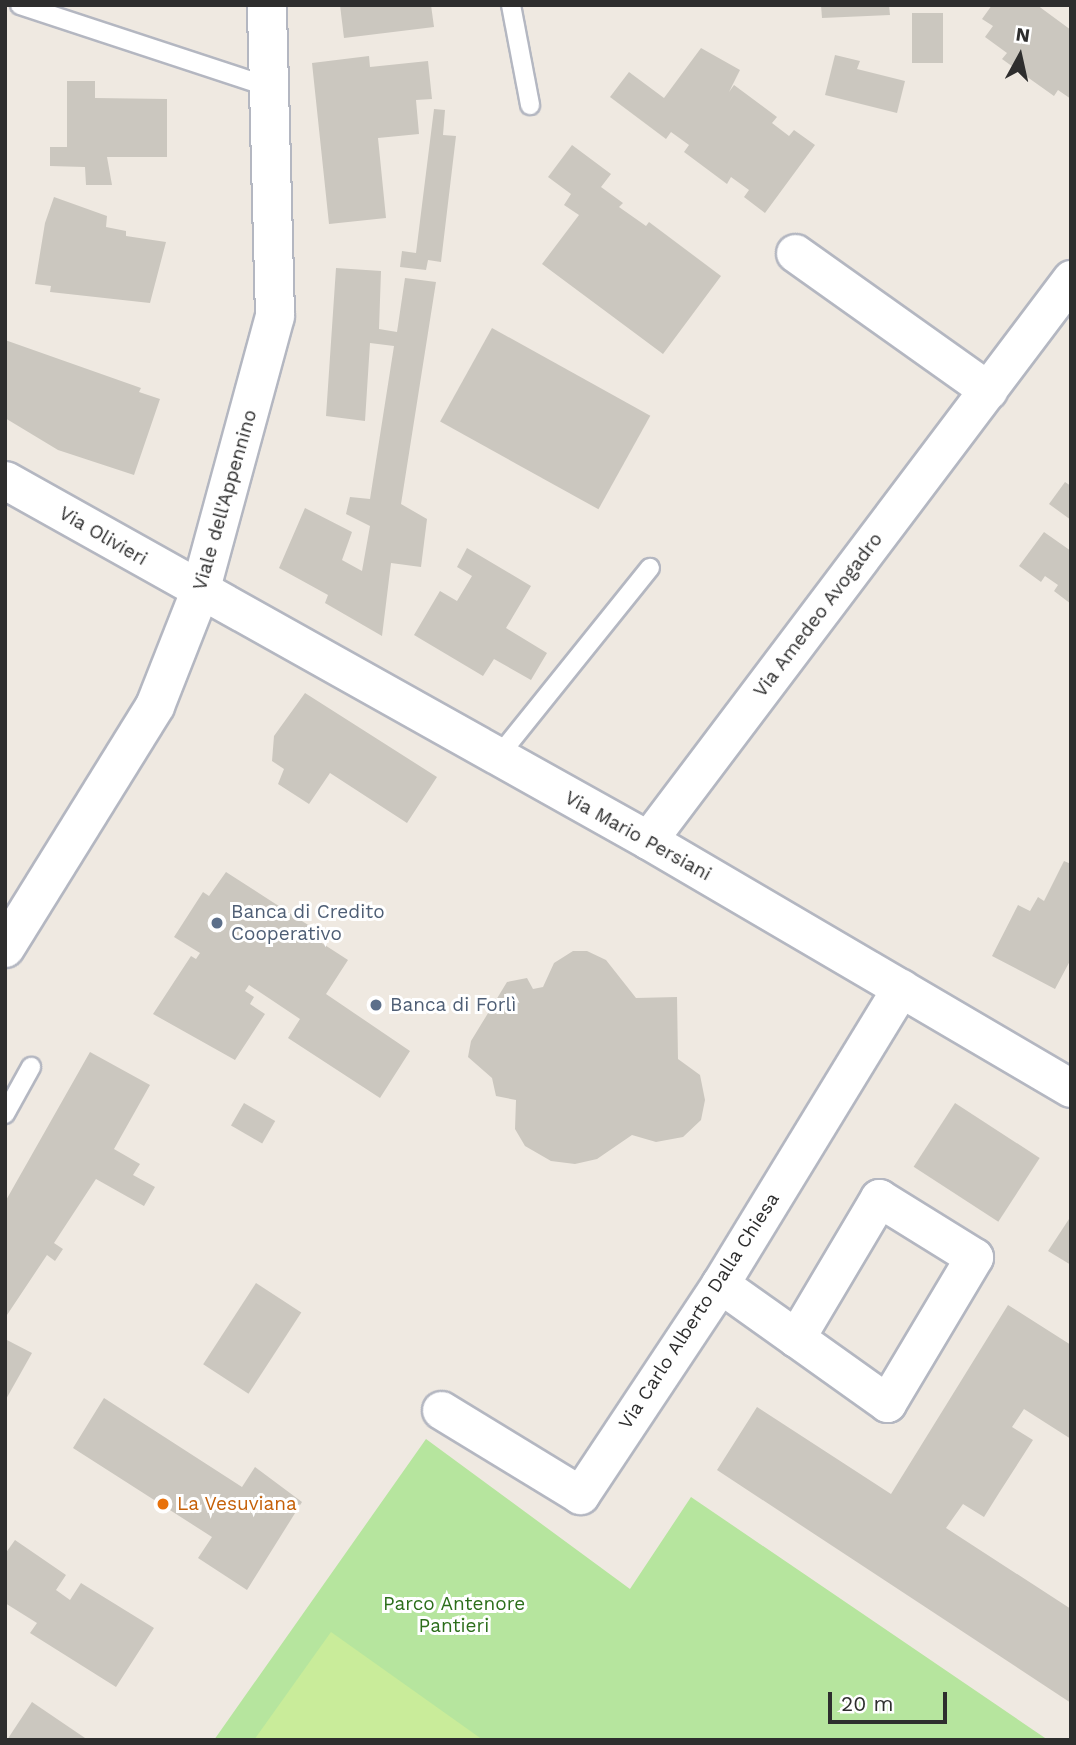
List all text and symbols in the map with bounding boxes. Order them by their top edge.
north arrow [985,21,1055,91]
text: N [1014,22,1032,47]
street label: Viale dell'Appennino [188,407,262,593]
street label: Via Olivieri [55,502,151,570]
street label: Via Amedeo Avogadro [748,528,888,702]
street label: Via Mario Persiani [561,786,715,886]
place label: Banca di Credito Cooperativo [231,901,385,945]
marker: Banca di Credito Cooperativo [209,915,225,931]
place label: Banca di Forlì [390,994,517,1016]
marker: Banca di Forlì [368,997,384,1013]
street label: Via Carlo Alberto Dalla Chiesa [613,1188,785,1434]
place label: La Vesuviana [177,1493,298,1515]
marker: La Vesuviana [155,1496,171,1512]
park label: Parco Antenore Pantieri [383,1593,525,1637]
scale bar [831,1678,950,1722]
text: 20 m [841,1691,893,1716]

